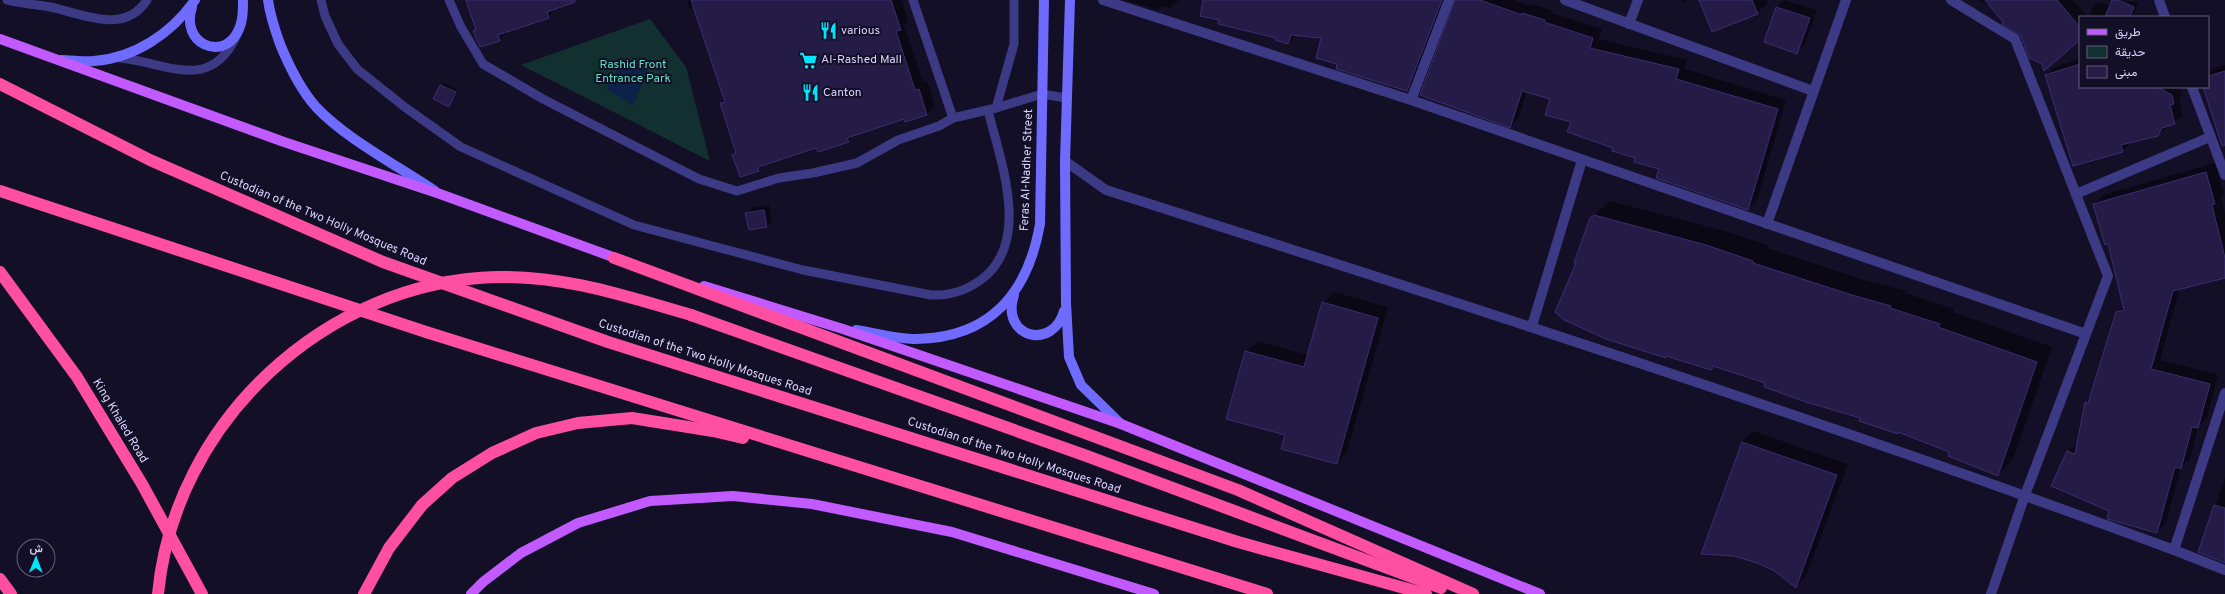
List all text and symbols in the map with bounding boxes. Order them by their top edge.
legend [2079,16,2209,88]
restaurant icon: various [818,21,838,41]
place label: various [841,23,880,39]
text: طريق [2115,25,2141,41]
text: حديقة [2115,45,2145,61]
supermarket icon: Al-Rashed Mall [798,50,818,70]
place label: Al-Rashed Mall [821,52,902,68]
park label: Rashid Front Entrance Park [595,57,671,87]
text: مبنى [2115,65,2137,81]
restaurant icon: Canton [800,83,820,103]
place label: Canton [823,85,862,101]
street label: Feras Al-Nadher Street [1017,109,1037,231]
street label: Custodian of the Two Holly Mosques Road [217,168,429,270]
street label: Custodian of the Two Holly Mosques Road [596,316,814,400]
street label: King Khaled Road [88,376,152,466]
street label: Custodian of the Two Holly Mosques Road [905,414,1123,498]
north arrow [16,538,56,578]
text: ش [29,542,43,556]

